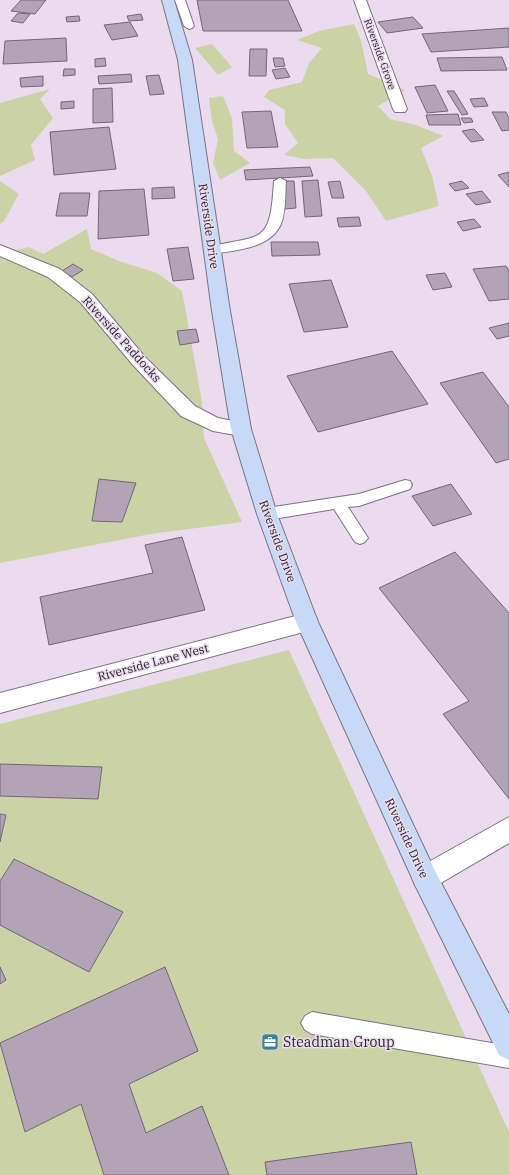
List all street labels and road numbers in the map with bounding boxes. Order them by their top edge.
street label: Riverside Grove [361,17,399,91]
street label: Riverside Drive [196,182,222,270]
street label: Riverside Paddocks [79,293,165,385]
street label: Riverside Drive [256,498,300,584]
street label: Riverside Lane West [96,640,210,684]
street label: Riverside Drive [382,796,432,880]

